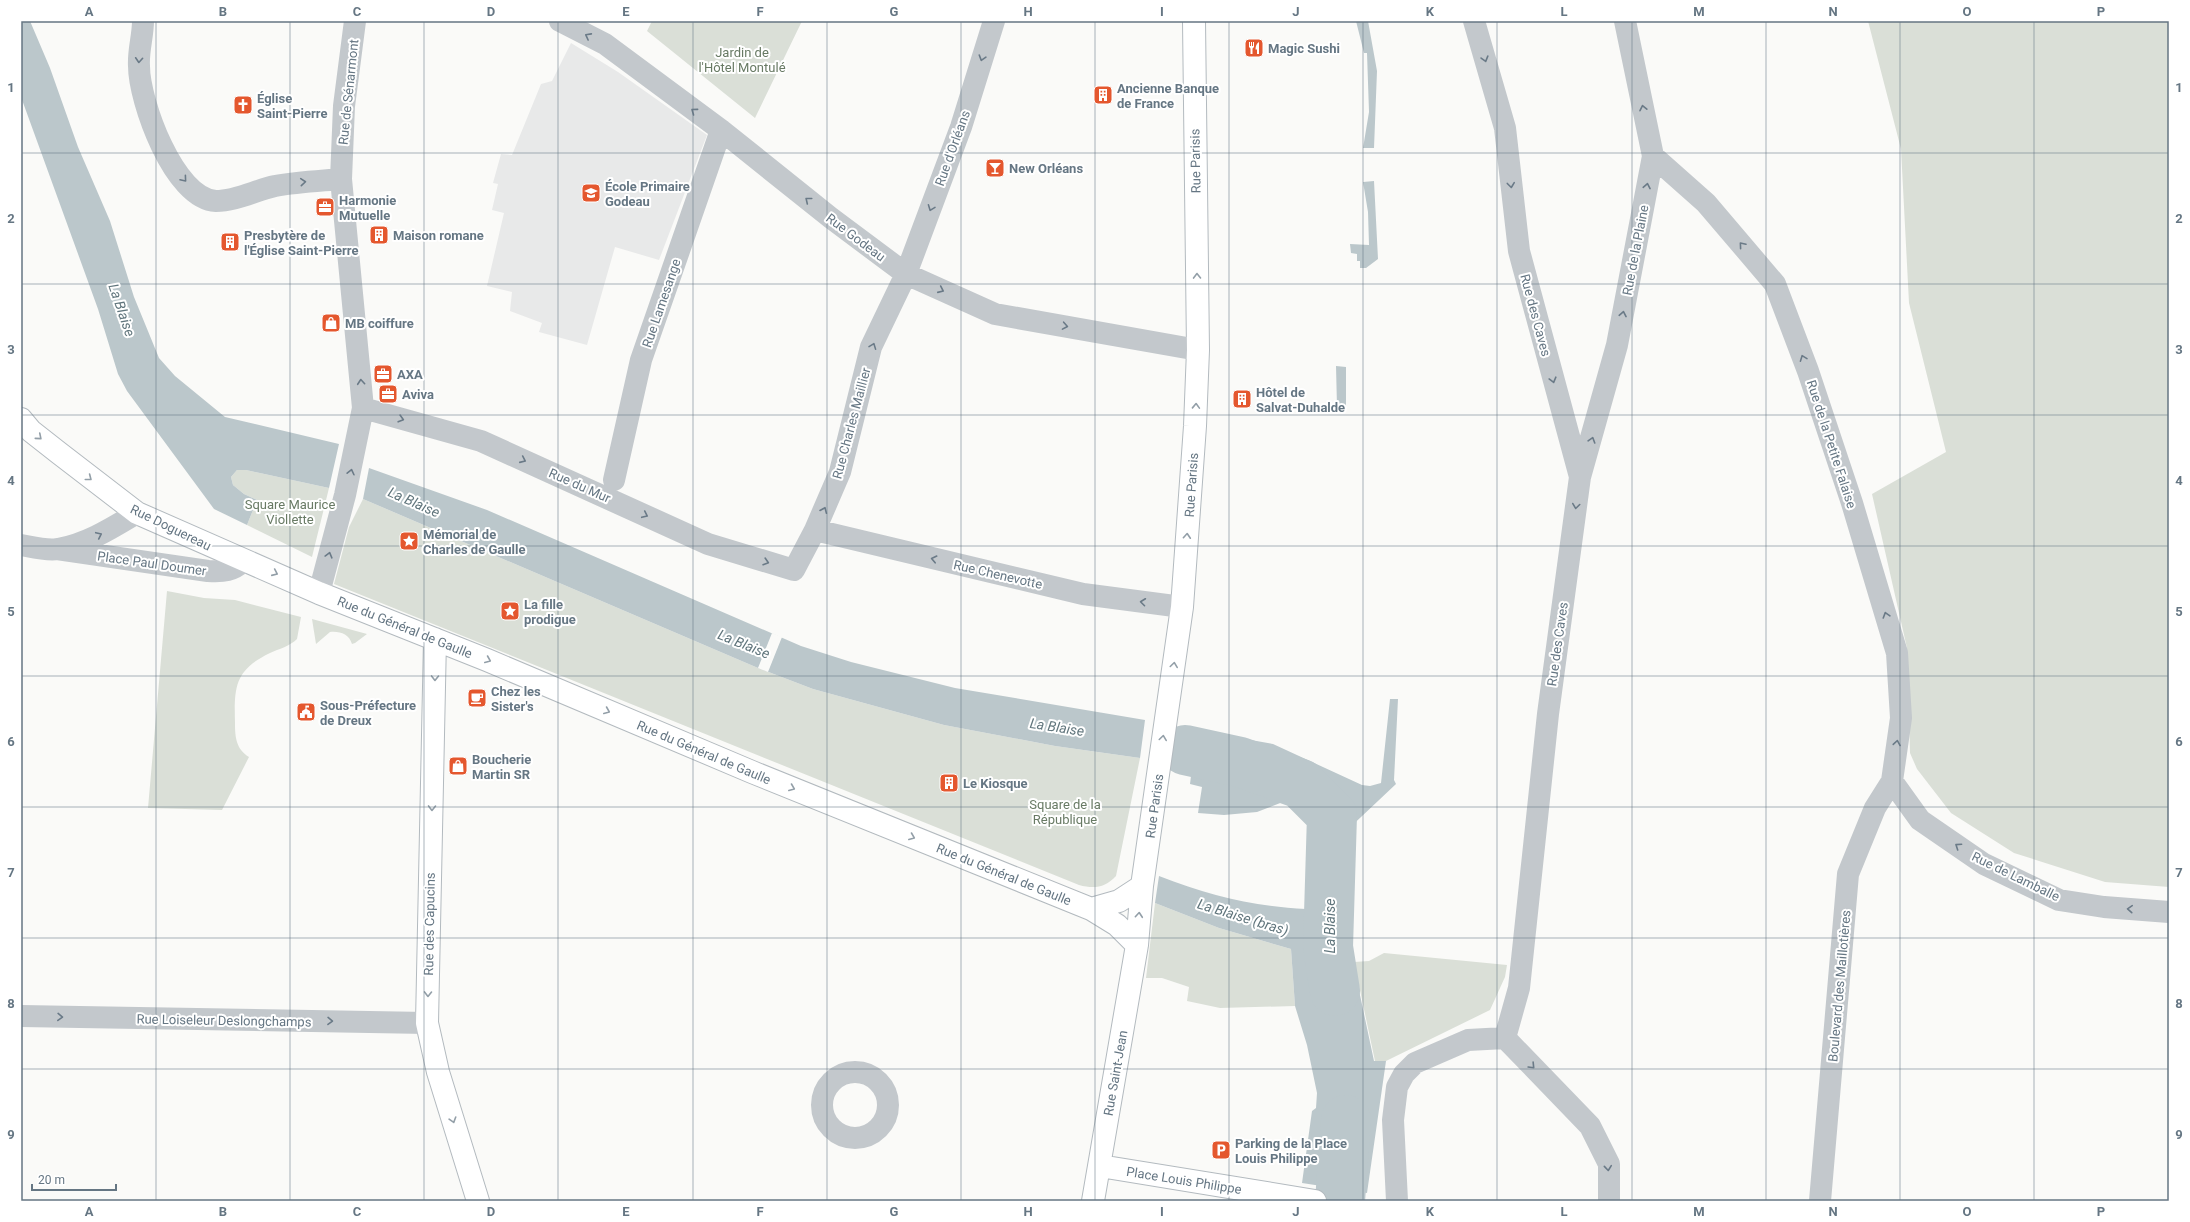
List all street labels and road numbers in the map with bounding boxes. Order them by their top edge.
street label: Rue de Sénarmont [335,38,362,146]
street label: Rue d'Orléans [932,108,973,188]
street label: Rue Parisis [1187,128,1204,193]
street label: Rue de la Plaine [1619,203,1652,297]
street label: Rue Godeau [823,210,888,264]
street label: Rue Lamesange [639,257,684,349]
street label: Rue des Caves [1517,272,1554,358]
street label: Rue Charles Maillier [829,365,874,480]
street label: Rue de la Petite Falaise [1804,378,1859,510]
street label: Rue Parisis [1182,452,1201,518]
street label: Rue du Mur [547,465,614,506]
street label: Rue Doguereau [128,501,214,553]
street label: Place Paul Doumer [96,548,208,579]
street label: Rue Chenevotte [952,557,1044,592]
street label: Rue du Général de Gaulle [335,593,475,661]
street label: Rue des Caves [1544,601,1571,687]
street label: Rue du Général de Gaulle [634,717,773,788]
street label: Rue Parisis [1143,773,1166,839]
street label: Rue du Général de Gaulle [934,840,1074,908]
street label: Rue de Lamballe [1969,849,2062,904]
street label: Rue des Capucins [421,872,438,976]
street label: Boulevard des Maillotières [1825,909,1854,1063]
street label: Rue Loiseleur Deslongchamps [136,1011,312,1030]
street label: Rue Saint-Jean [1101,1029,1130,1117]
street label: Place Louis Philippe [1125,1164,1243,1197]

